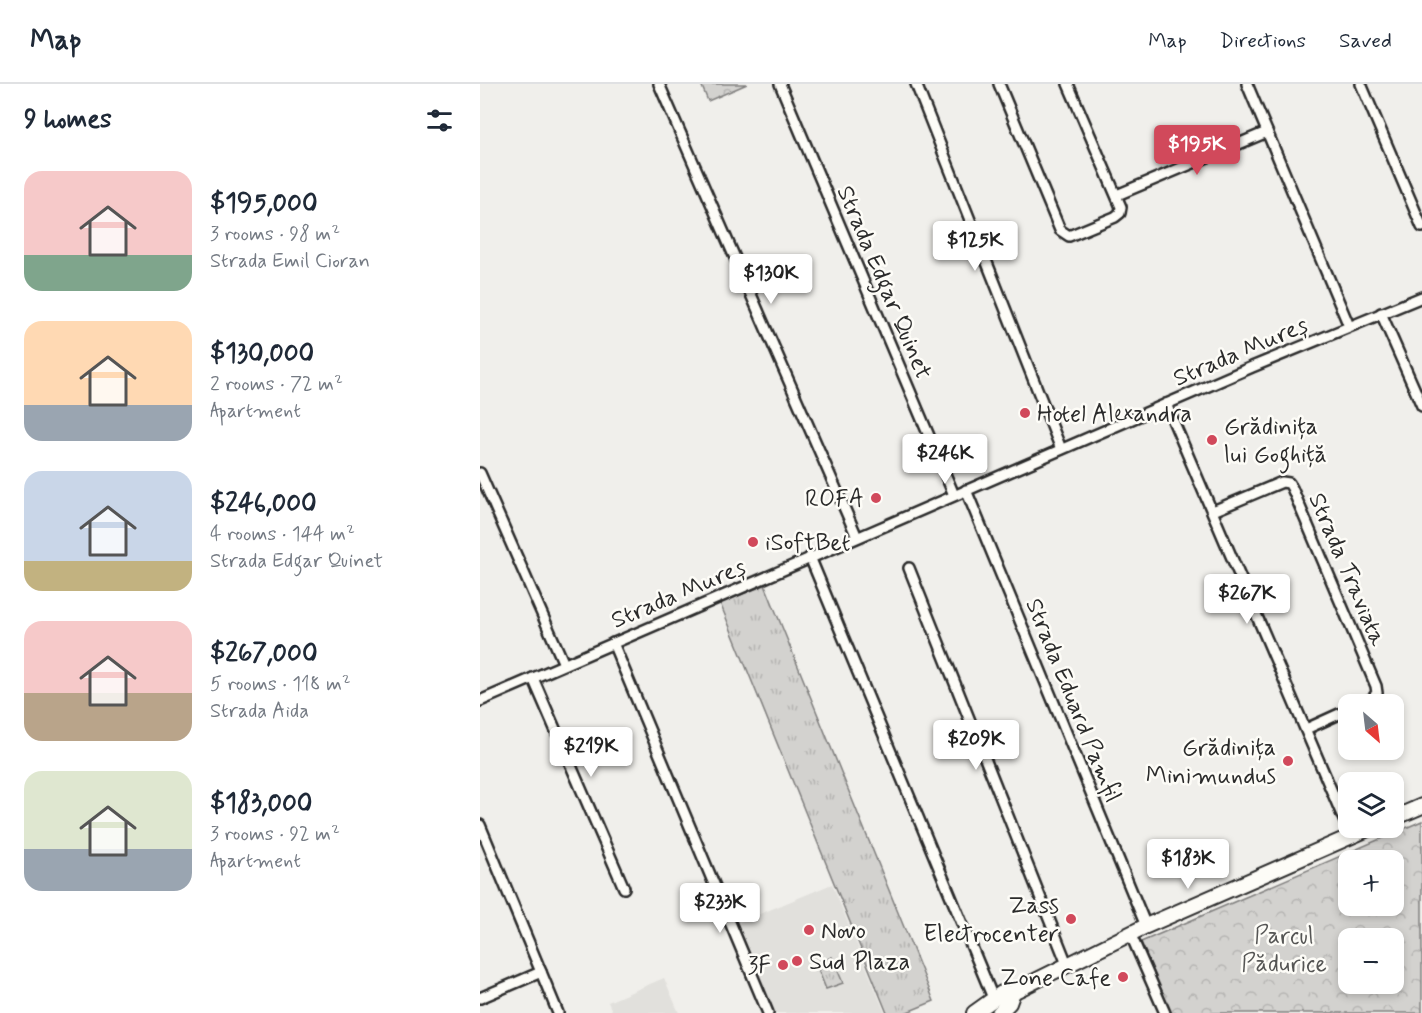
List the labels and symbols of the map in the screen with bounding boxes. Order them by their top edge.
pin: $195K [1155,125,1239,176]
street label: Strada Edgar Quinet [826,181,938,385]
pin: $125K [933,221,1017,272]
pin: $130K [729,254,813,305]
street label: Strada Mureș [1169,310,1313,395]
place label: Hotel Alexandra [1037,399,1192,430]
marker: Hotel Alexandra [1018,406,1032,420]
place label: Grădinița lui Goghiță [1224,412,1327,474]
marker: Grădinița lui Goghiță [1205,433,1219,447]
pin: $246K [903,434,987,485]
place label: ROFA [805,484,864,515]
street label: Strada Traviata [1300,488,1393,651]
marker: ROFA [869,491,883,505]
place label: iSoftBet [765,528,850,559]
marker: iSoftBet [746,535,760,549]
street label: Strada Mureș [607,552,751,637]
pin: $267K [1205,574,1289,625]
street label: Strada Eduard Pamfil [1018,594,1128,807]
north arrow [1338,694,1404,760]
pin: $209K [934,720,1018,771]
pin: $219K [549,727,633,778]
place label: Grădinița Minimundus [1146,733,1276,792]
marker: Grădinița Minimundus [1281,754,1295,768]
pin: $183K [1146,839,1230,890]
pin: $233K [678,883,762,934]
place label: Zass Electrocenter [923,891,1059,950]
marker: Zass Electrocenter [1064,912,1078,926]
place label: Novo [821,916,866,947]
park label: Parcul Pădurice [1241,921,1327,980]
marker: Novo [802,923,816,937]
place label: Sud Plaza [809,947,910,978]
place label: 3F [747,951,771,982]
marker: Sud Plaza [790,954,804,968]
marker: 3F [776,958,790,972]
place label: Zone Cafe [1000,963,1111,994]
marker: Zone Cafe [1116,970,1130,984]

